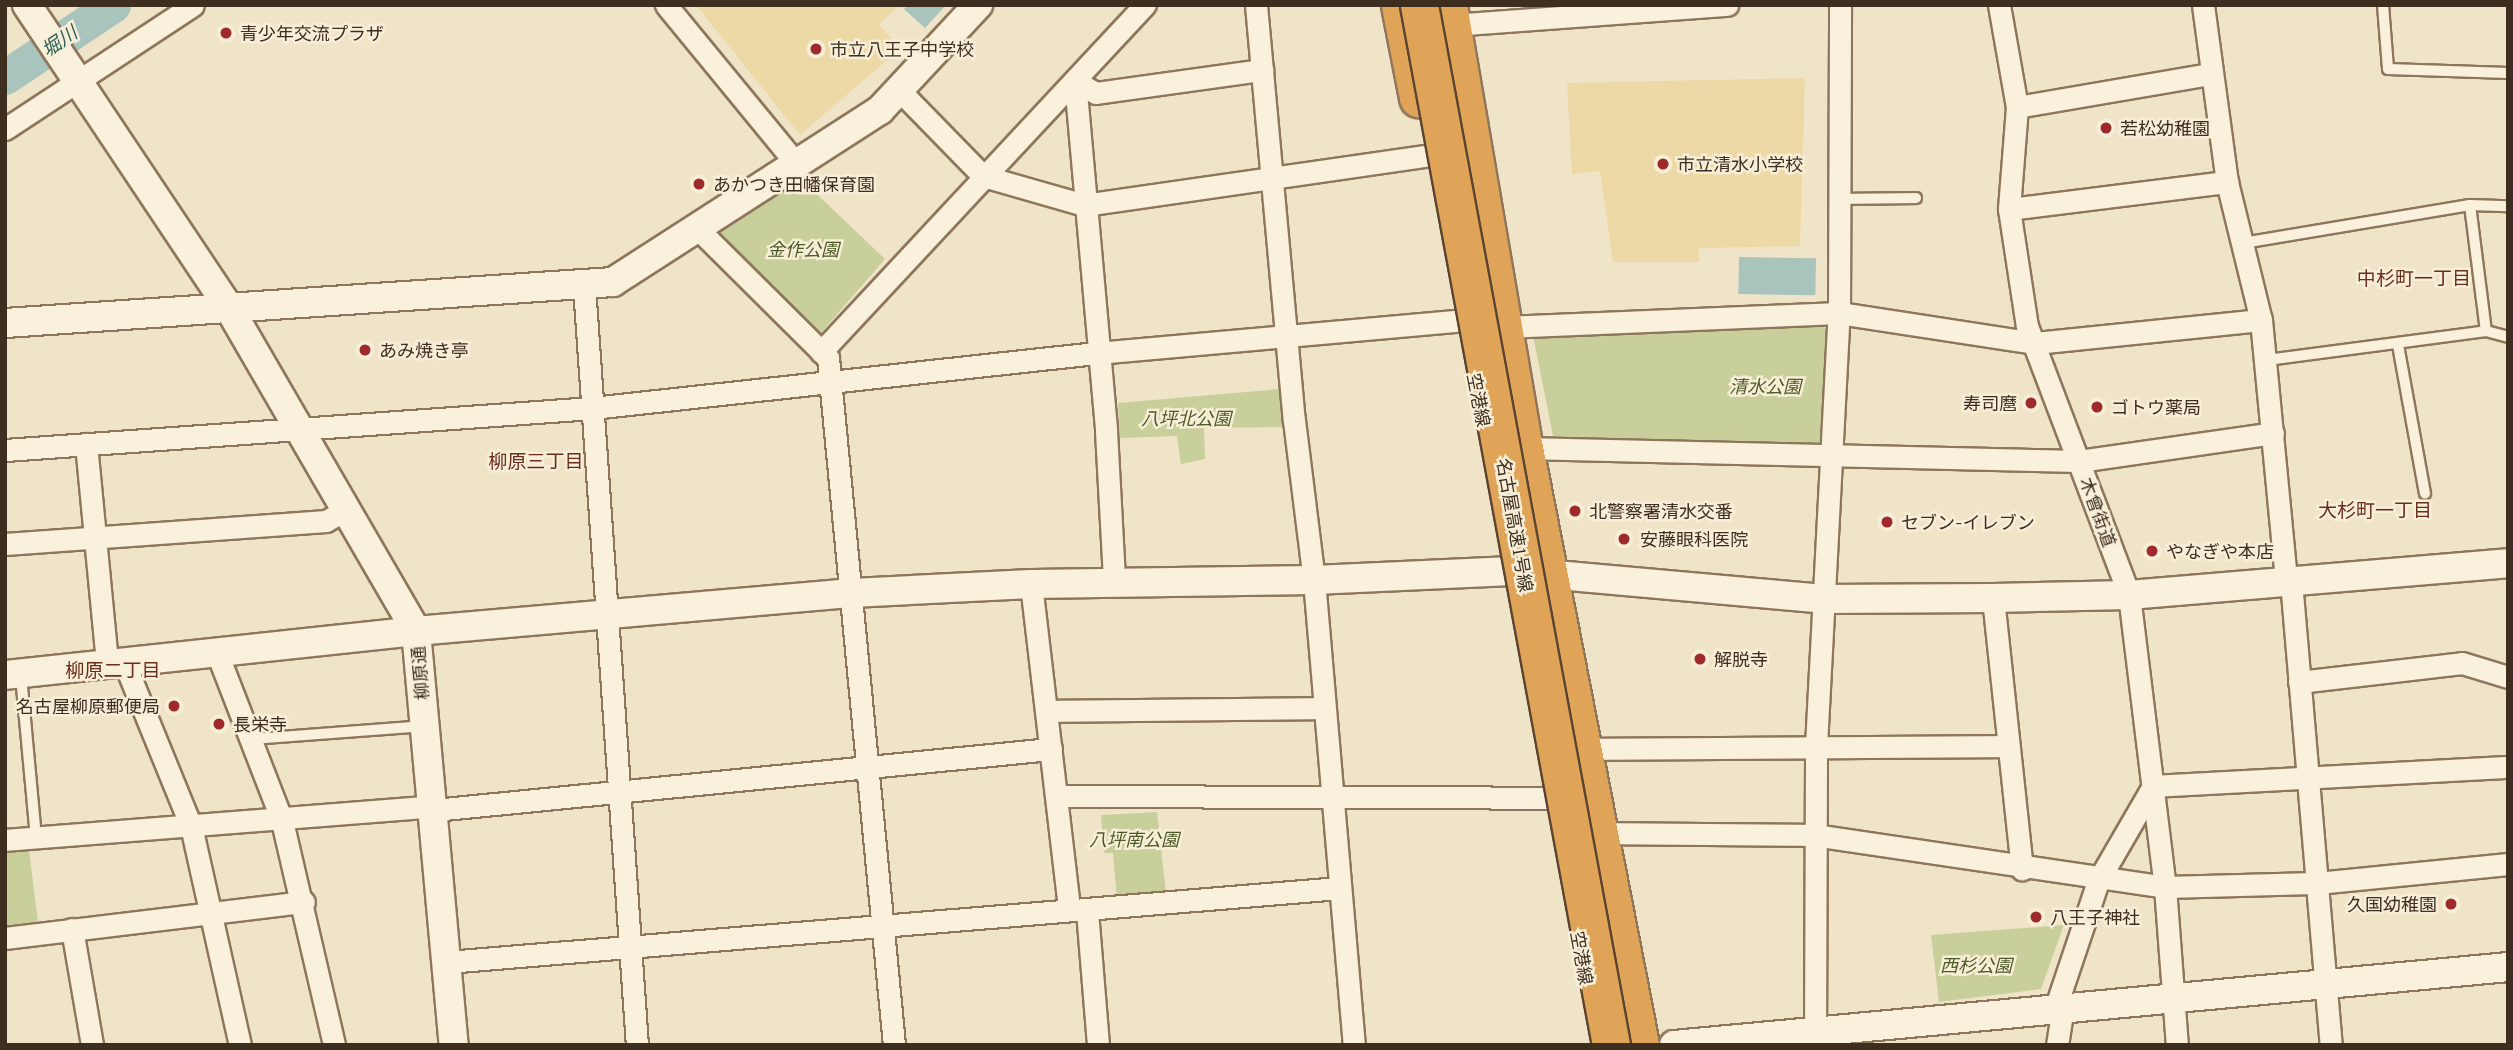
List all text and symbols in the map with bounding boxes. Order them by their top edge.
water label: 堀川 [37,21,81,61]
place label: 青少年交流プラザ [240,22,384,44]
marker: 青少年交流プラザ [218,25,234,41]
place label: 市立八王子中学校 [830,38,974,60]
marker: 市立八王子中学校 [808,41,824,57]
place label: 若松幼稚園 [2120,117,2210,139]
marker: 若松幼稚園 [2098,120,2114,136]
place label: 市立清水小学校 [1677,153,1803,175]
marker: 市立清水小学校 [1655,156,1671,172]
place label: あかつき田幡保育園 [713,173,875,195]
marker: あかつき田幡保育園 [691,176,707,192]
park label: 金作公園 [767,238,839,260]
district label: 中杉町一丁目 [2357,267,2471,289]
place label: あみ焼き亭 [379,339,469,361]
marker: あみ焼き亭 [357,342,373,358]
street label: 空港線 [1463,371,1495,429]
park label: 清水公園 [1729,375,1801,397]
place label: 寿司麿 [1963,392,2017,414]
marker: 寿司麿 [2023,395,2039,411]
place label: ゴトウ薬局 [2111,396,2201,418]
marker: ゴトウ薬局 [2089,399,2105,415]
park label: 八坪北公園 [1141,407,1231,429]
district label: 柳原三丁目 [489,450,583,472]
street label: 名古屋高速1号線 [1493,456,1537,594]
street label: 木曾街道 [2076,474,2120,550]
district label: 大杉町一丁目 [2318,499,2432,521]
place label: 北警察署清水交番 [1589,500,1733,522]
marker: 北警察署清水交番 [1567,503,1583,519]
place label: セブン-イレブン [1901,511,2035,533]
marker: セブン-イレブン [1879,514,1895,530]
place label: 安藤眼科医院 [1640,528,1748,550]
marker: 安藤眼科医院 [1614,529,1634,549]
place label: やなぎや本店 [2166,540,2274,562]
marker: やなぎや本店 [2144,543,2160,559]
street label: 柳原通 [407,645,433,701]
place label: 解脱寺 [1714,648,1768,670]
marker: 解脱寺 [1692,651,1708,667]
district label: 柳原二丁目 [66,659,160,681]
place label: 名古屋柳原郵便局 [16,695,160,717]
marker: 名古屋柳原郵便局 [166,698,182,714]
place label: 長栄寺 [233,713,287,735]
marker: 長栄寺 [211,716,227,732]
park label: 八坪南公園 [1089,828,1179,850]
place label: 久国幼稚園 [2347,893,2437,915]
marker: 久国幼稚園 [2443,896,2459,912]
place label: 八王子神社 [2050,906,2140,928]
marker: 八王子神社 [2028,909,2044,925]
street label: 空港線 [1567,930,1597,986]
park label: 西杉公園 [1940,954,2012,976]

